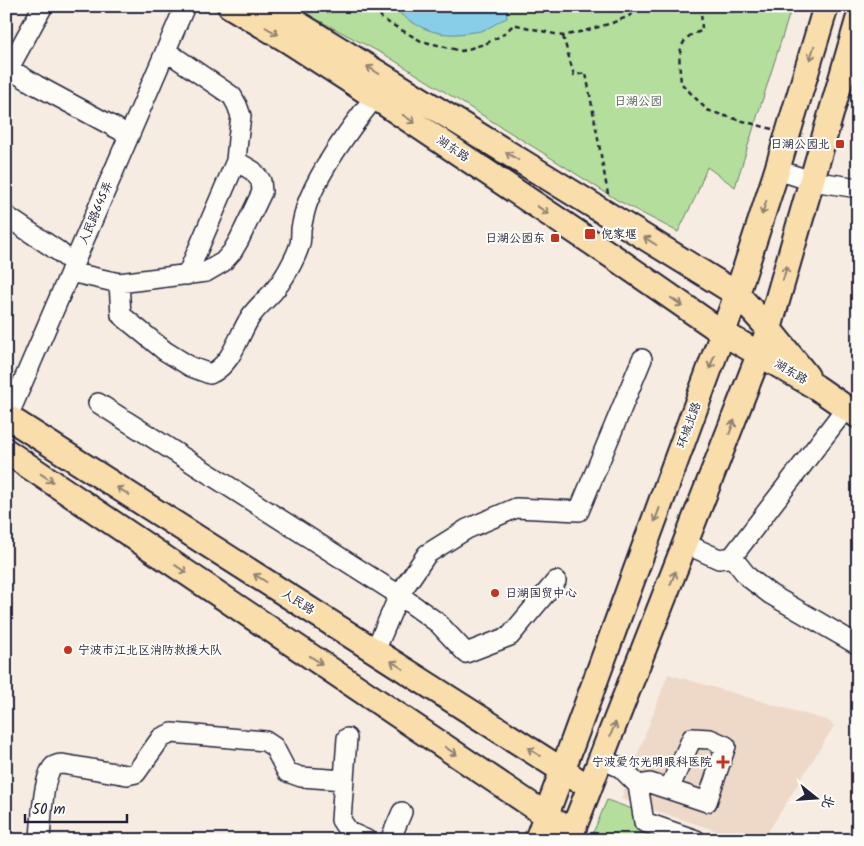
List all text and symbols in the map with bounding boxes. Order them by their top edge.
one-way arrow [265,26,280,36]
one-way arrow [807,45,817,61]
one-way arrow [367,65,381,75]
park label: 日湖公园 [614,92,662,111]
one-way arrow [401,114,415,124]
street label: 湖东路 [433,131,473,167]
place label: 日湖公园北 [770,135,830,154]
marker: 日湖公园北 [834,138,846,150]
one-way arrow [505,150,519,160]
street label: 人民路645弄 [74,178,118,248]
one-way arrow [759,200,769,216]
one-way arrow [536,205,550,215]
place label: 倪家堰 [601,225,637,244]
marker: 倪家堰 [583,227,597,241]
place label: 日湖公园东 [485,229,545,248]
marker: 日湖公园东 [549,232,561,244]
one-way arrow [643,235,657,245]
one-way arrow [781,266,791,282]
one-way arrow [670,297,684,307]
one-way arrow [707,354,716,369]
street label: 湖东路 [771,355,811,389]
street label: 环城北路 [672,399,706,451]
one-way arrow [728,420,737,435]
one-way arrow [39,473,53,483]
one-way arrow [116,485,130,496]
one-way arrow [651,507,661,523]
one-way arrow [174,564,188,574]
one-way arrow [668,571,678,586]
one-way arrow [254,572,268,582]
street label: 人民路 [278,584,318,620]
place label: 日湖国贸中心 [505,584,577,603]
marker: 日湖国贸中心 [489,587,501,599]
place label: 宁波市江北区消防救援大队 [78,641,222,660]
marker: 宁波市江北区消防救援大队 [62,644,74,656]
one-way arrow [309,655,323,665]
one-way arrow [391,660,405,670]
one-way arrow [610,722,619,737]
one-way arrow [443,746,457,756]
one-way arrow [528,747,542,757]
place label: 宁波爱尔光明眼科医院 [592,753,712,772]
marker: 宁波爱尔光明眼科医院 [716,755,730,769]
north arrow [792,774,842,824]
scale bar [25,791,128,823]
text: 北 [815,792,840,811]
text: 50 m [32,798,66,822]

